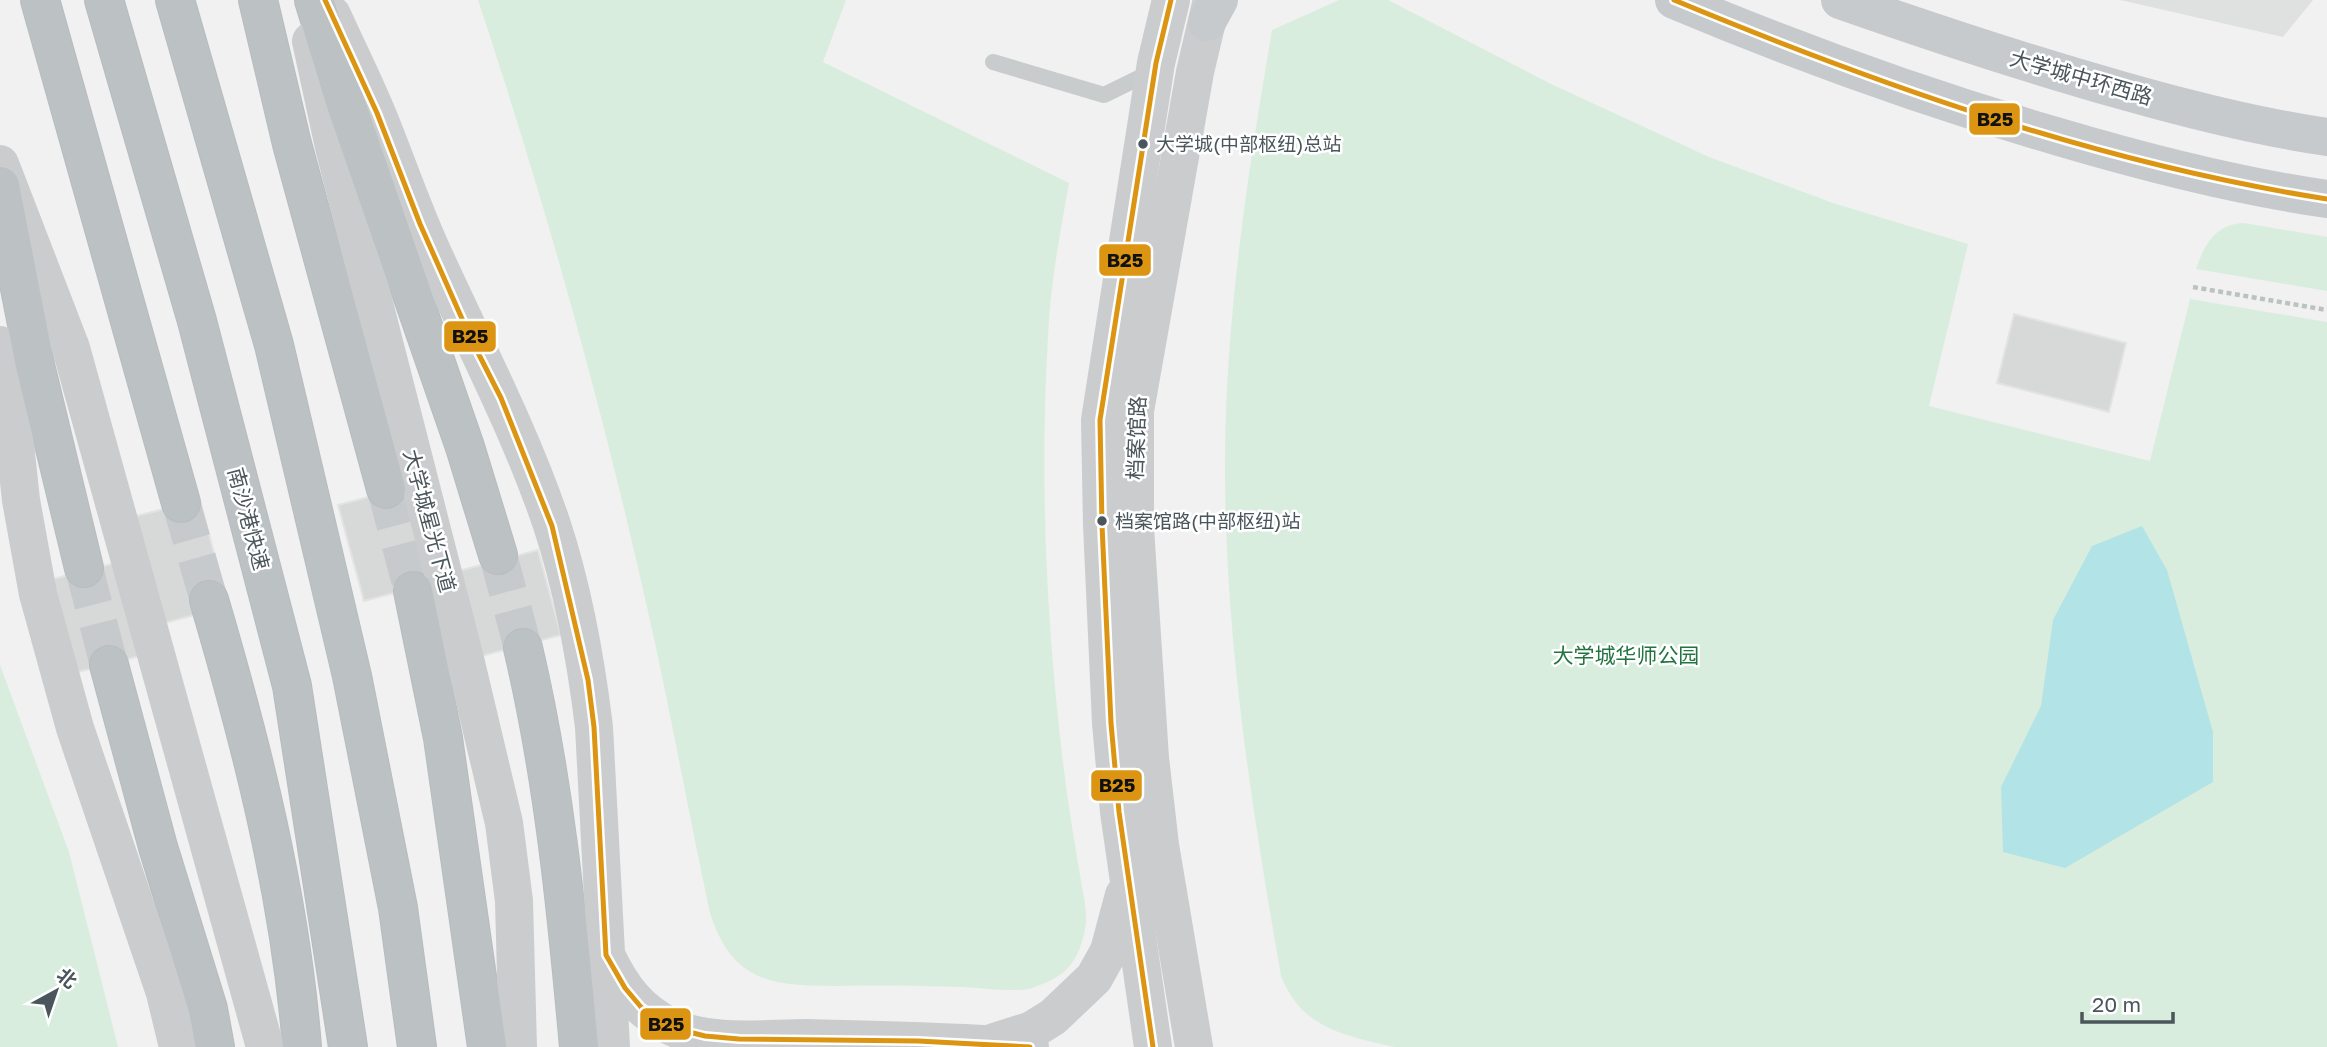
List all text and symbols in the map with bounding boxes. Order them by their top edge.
street label: 大学城中环西路 [2007,44,2156,110]
line badge: B25 [1968,102,2021,136]
text: B25 [1977,107,2013,130]
place label: 大学城(中部枢纽)总站 [1156,132,1341,155]
marker: 大学城(中部枢纽)总站 [1136,137,1150,151]
line badge: B25 [1098,243,1152,277]
text: B25 [1107,248,1143,271]
line badge: B25 [443,320,497,353]
text: B25 [452,324,488,347]
street label: 档案馆路 [1122,396,1150,480]
street label: 大学城星光下道 [398,446,462,595]
street label: 南沙港快速 [223,465,275,573]
place label: 档案馆路(中部枢纽)站 [1115,509,1300,532]
marker: 档案馆路(中部枢纽)站 [1095,514,1109,528]
park label: 大学城华师公园 [1553,642,1700,668]
line badge: B25 [1090,769,1143,802]
text: B25 [1099,773,1135,796]
north arrow [21,956,91,1026]
text: 北 [53,963,82,993]
scale bar [2082,981,2173,1025]
text: 20 m [2092,991,2141,1017]
line badge: B25 [639,1007,692,1041]
text: B25 [648,1012,684,1035]

